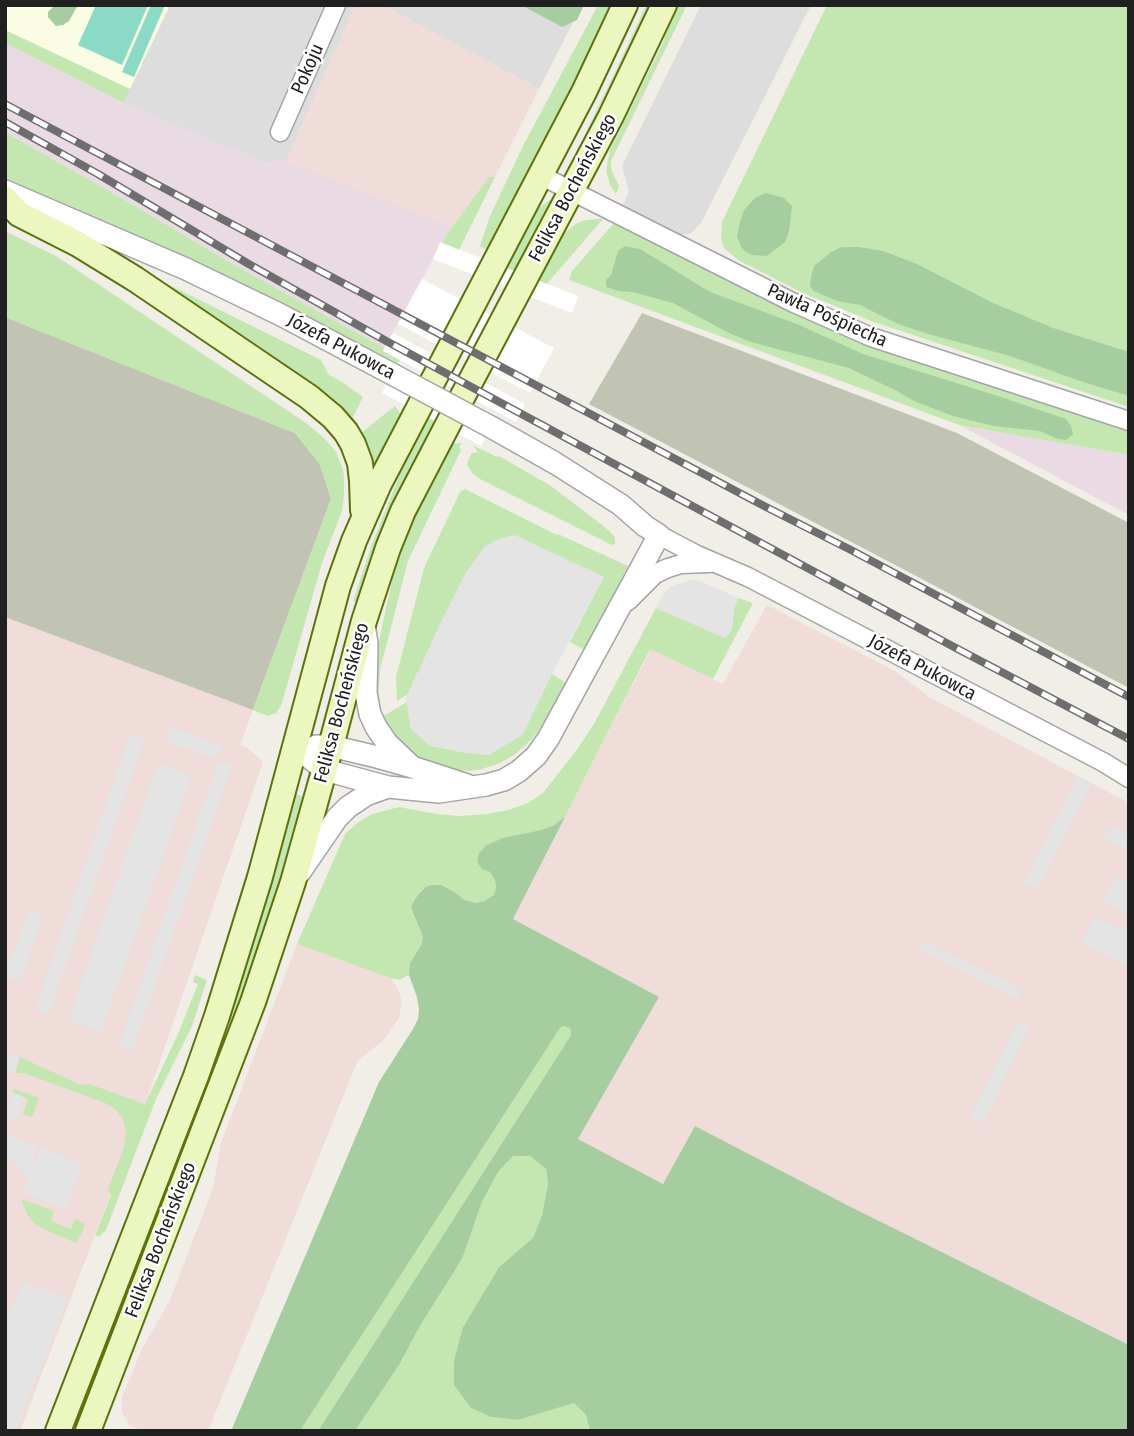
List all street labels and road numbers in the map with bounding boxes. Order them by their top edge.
street label: Pokoju [287,40,329,98]
street label: Feliksa Bocheńskiego [524,110,622,266]
street label: Pawła Pośpiecha [763,279,891,353]
street label: Józefa Pukowca [283,309,399,385]
street label: Feliksa Bocheńskiego [310,620,374,786]
street label: Józefa Pukowca [864,630,980,706]
street label: Feliksa Bocheńskiego [121,1159,201,1321]

